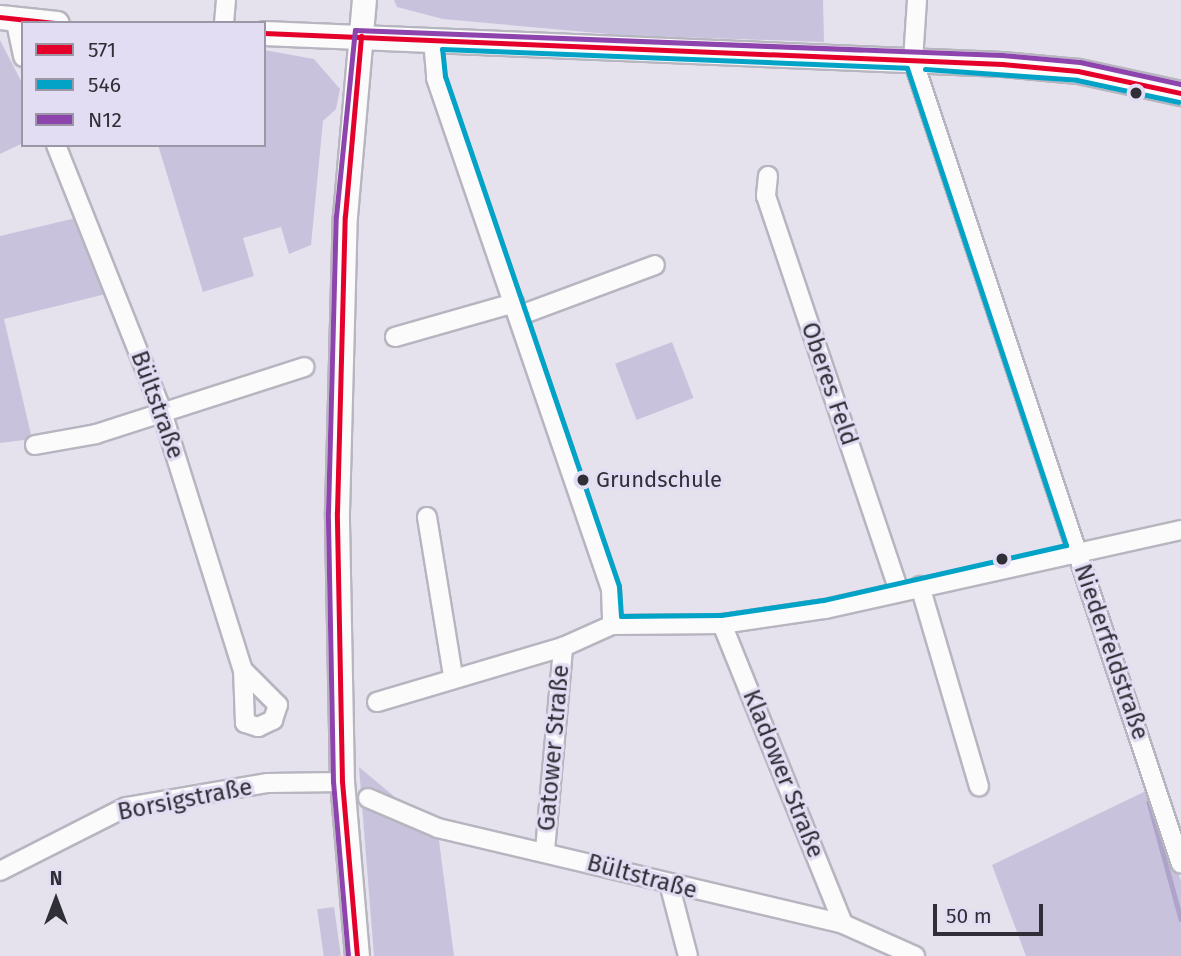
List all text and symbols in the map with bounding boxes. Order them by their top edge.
legend [21,21,266,147]
text: 571 [88,37,116,63]
text: 546 [88,72,121,98]
unlabelled marker [1129,86,1143,100]
text: N12 [88,107,122,133]
street label: Oberes Feld [794,319,864,449]
street label: Bültstraße [124,347,190,463]
place label: Grundschule [596,467,722,493]
marker: Grundschule [576,473,590,487]
unlabelled marker [995,552,1009,566]
street label: Niederfeldstraße [1067,560,1155,744]
street label: Gatower Straße [532,664,576,832]
street label: Kladower Straße [736,686,830,862]
street label: Borsigstraße [115,773,255,827]
street label: Bültstraße [584,848,700,906]
north arrow [21,865,91,935]
text: N [50,867,62,890]
scale bar [936,890,1046,934]
text: 50 m [946,903,992,929]

